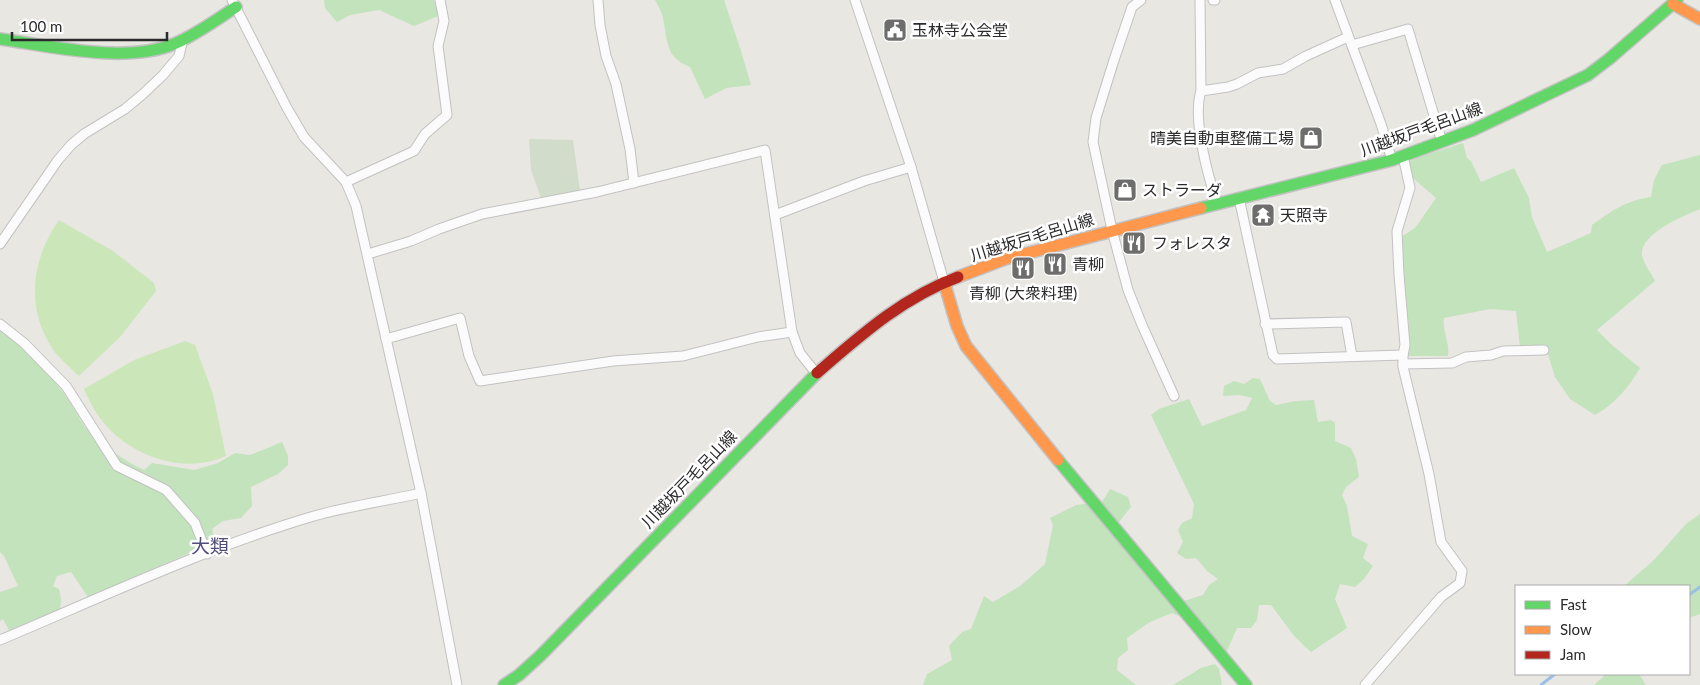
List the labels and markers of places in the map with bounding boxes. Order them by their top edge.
public building icon: 玉林寺公会堂 [882,17,908,43]
place label: 玉林寺公会堂 [912,20,1008,39]
shop icon: 晴美自動車整備工場 [1298,125,1324,151]
place label: 晴美自動車整備工場 [1150,128,1294,147]
shop icon: ストラーダ [1112,177,1138,203]
place label: ストラーダ [1142,180,1222,199]
temple icon: 天照寺 [1250,202,1276,228]
place label: 天照寺 [1280,205,1328,224]
restaurant icon: フォレスタ [1121,230,1147,256]
place label: フォレスタ [1152,233,1232,252]
restaurant icon: 青柳 [1042,251,1068,277]
place label: 青柳 [1072,254,1104,273]
restaurant icon: 青柳 (大衆料理) [1010,255,1036,281]
place label: 青柳 (大衆料理) [969,283,1077,302]

